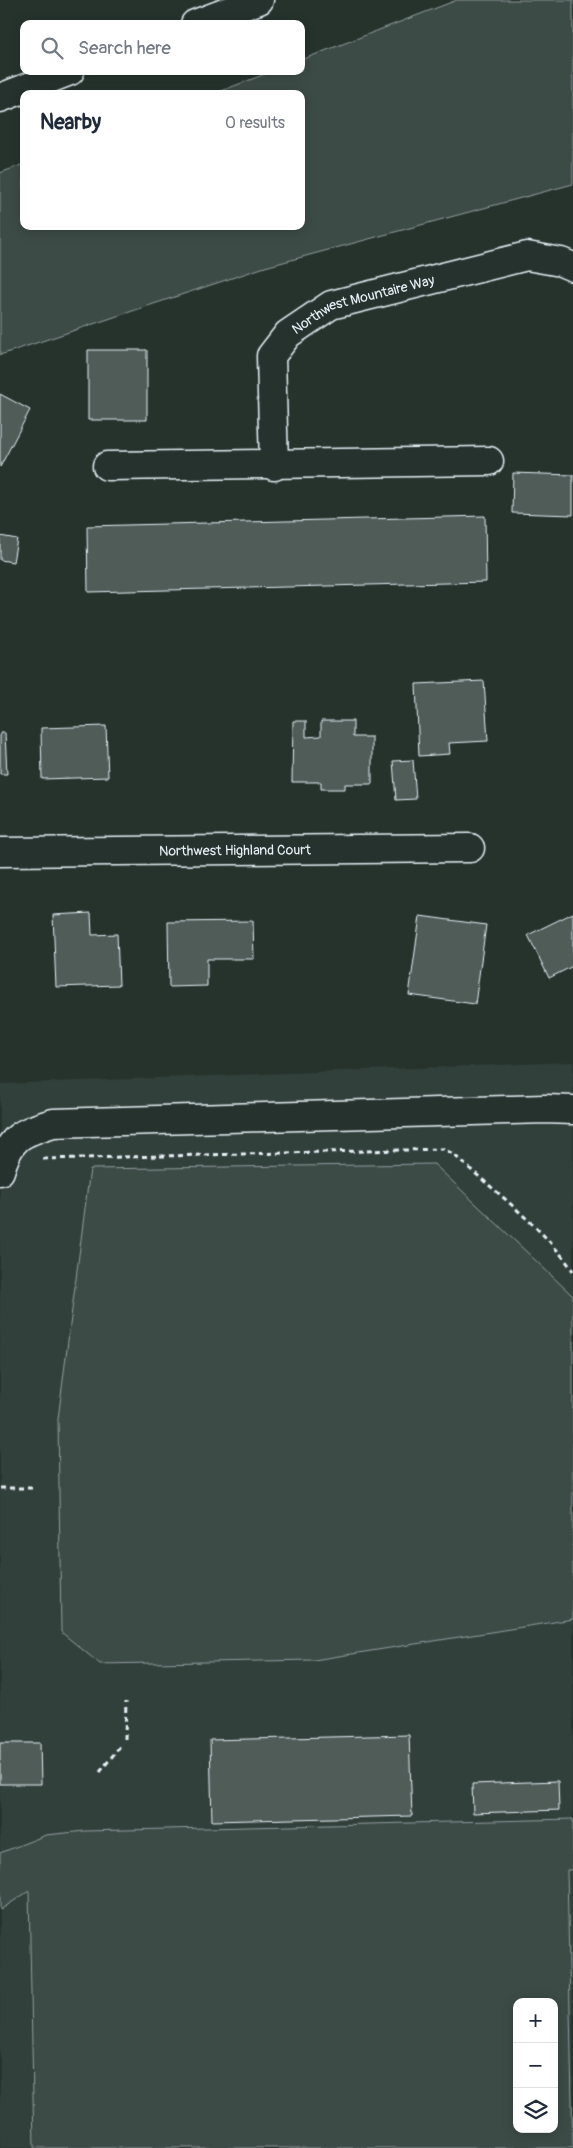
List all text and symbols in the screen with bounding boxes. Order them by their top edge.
search box [20,20,305,75]
icon: search [38,34,66,62]
text: Search here [78,36,171,60]
text: Nearby [40,109,101,136]
text: 0 results [225,113,285,133]
street label: Northwest Mountaire Way [288,271,436,338]
street label: Northwest Highland Court [159,841,311,859]
map controls [513,1998,558,2133]
button: + [513,1998,558,2043]
button: − [513,2043,558,2088]
button: layers [513,2088,558,2133]

